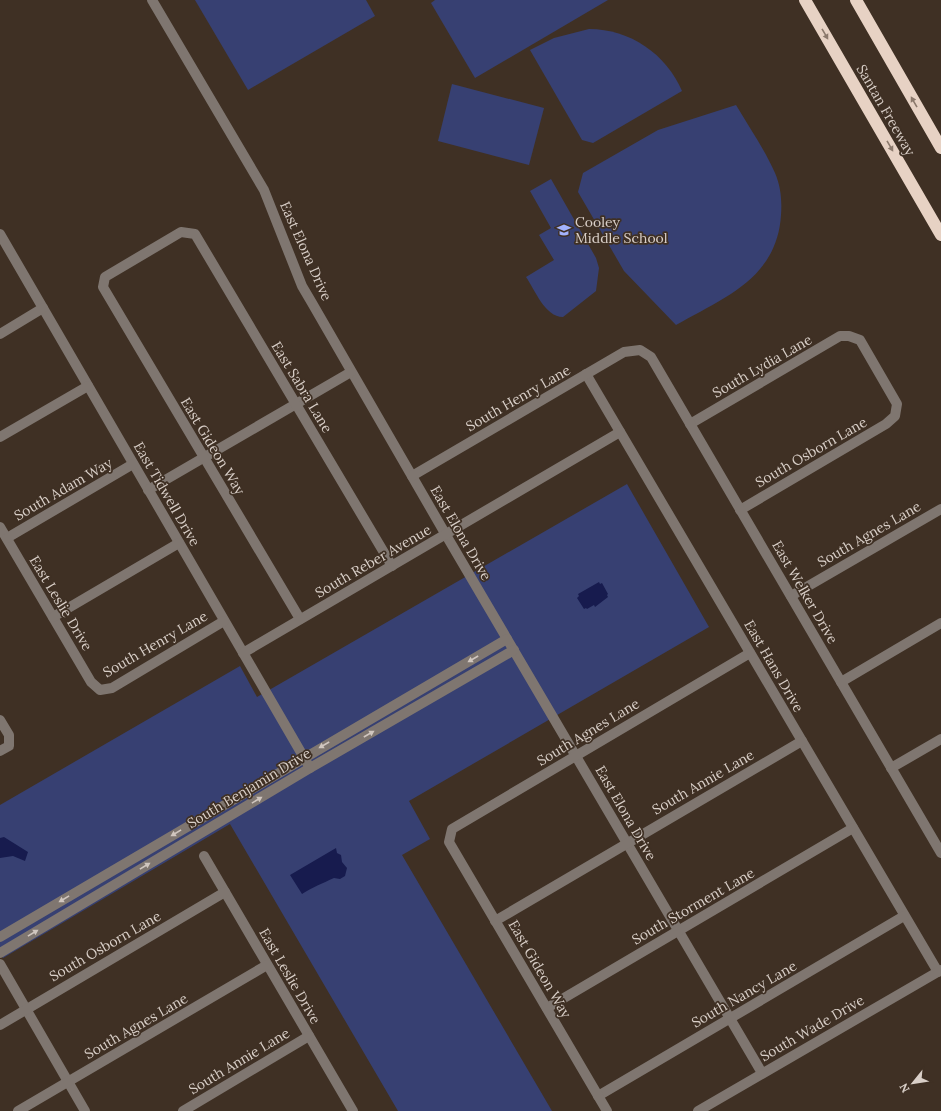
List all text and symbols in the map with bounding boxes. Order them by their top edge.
one-way arrow [821,28,828,40]
street label: Santan Freeway [853,61,920,159]
one-way arrow [911,96,918,108]
one-way arrow [886,140,893,152]
street label: East Elona Drive [276,199,336,304]
place label: Cooley Middle School [575,213,668,247]
school or university icon: Cooley Middle School [556,222,572,238]
street label: South Lydia Lane [709,330,815,402]
street label: East Sabra Lane [268,338,337,436]
street label: South Henry Lane [463,361,574,435]
street label: East Gideon Way [177,394,249,498]
street label: South Osborn Lane [752,413,870,491]
street label: East Tidwell Drive [130,439,204,550]
street label: South Adam Way [11,453,116,524]
street label: East Elona Drive [427,482,496,584]
street label: South Agnes Lane [814,497,924,571]
street label: South Reber Avenue [312,520,435,602]
street label: East Welker Drive [768,537,842,647]
street label: East Leslie Drive [26,552,97,654]
street label: South Henry Lane [100,607,211,681]
street label: East Hans Drive [740,617,808,716]
one-way arrow [467,655,479,662]
street label: South Agnes Lane [533,694,643,770]
one-way arrow [363,730,375,737]
one-way arrow [318,742,330,749]
street label: South Benjamin Drive [184,744,315,832]
street label: South Annie Lane [649,745,757,818]
street label: East Elona Drive [592,762,661,864]
one-way arrow [251,796,263,803]
one-way arrow [170,829,182,836]
one-way arrow [139,863,151,870]
street label: South Storment Lane [628,863,758,948]
one-way arrow [58,895,70,902]
street label: South Osborn Lane [46,907,164,985]
street label: East Gideon Way [505,917,576,1022]
street label: East Leslie Drive [255,925,325,1027]
one-way arrow [27,929,39,936]
street label: South Nancy Lane [688,956,800,1031]
street label: South Agnes Lane [81,989,191,1063]
street label: South Wade Drive [757,991,868,1065]
street label: South Annie Lane [185,1024,293,1098]
north arrow [893,1063,933,1103]
text: N [896,1080,913,1095]

